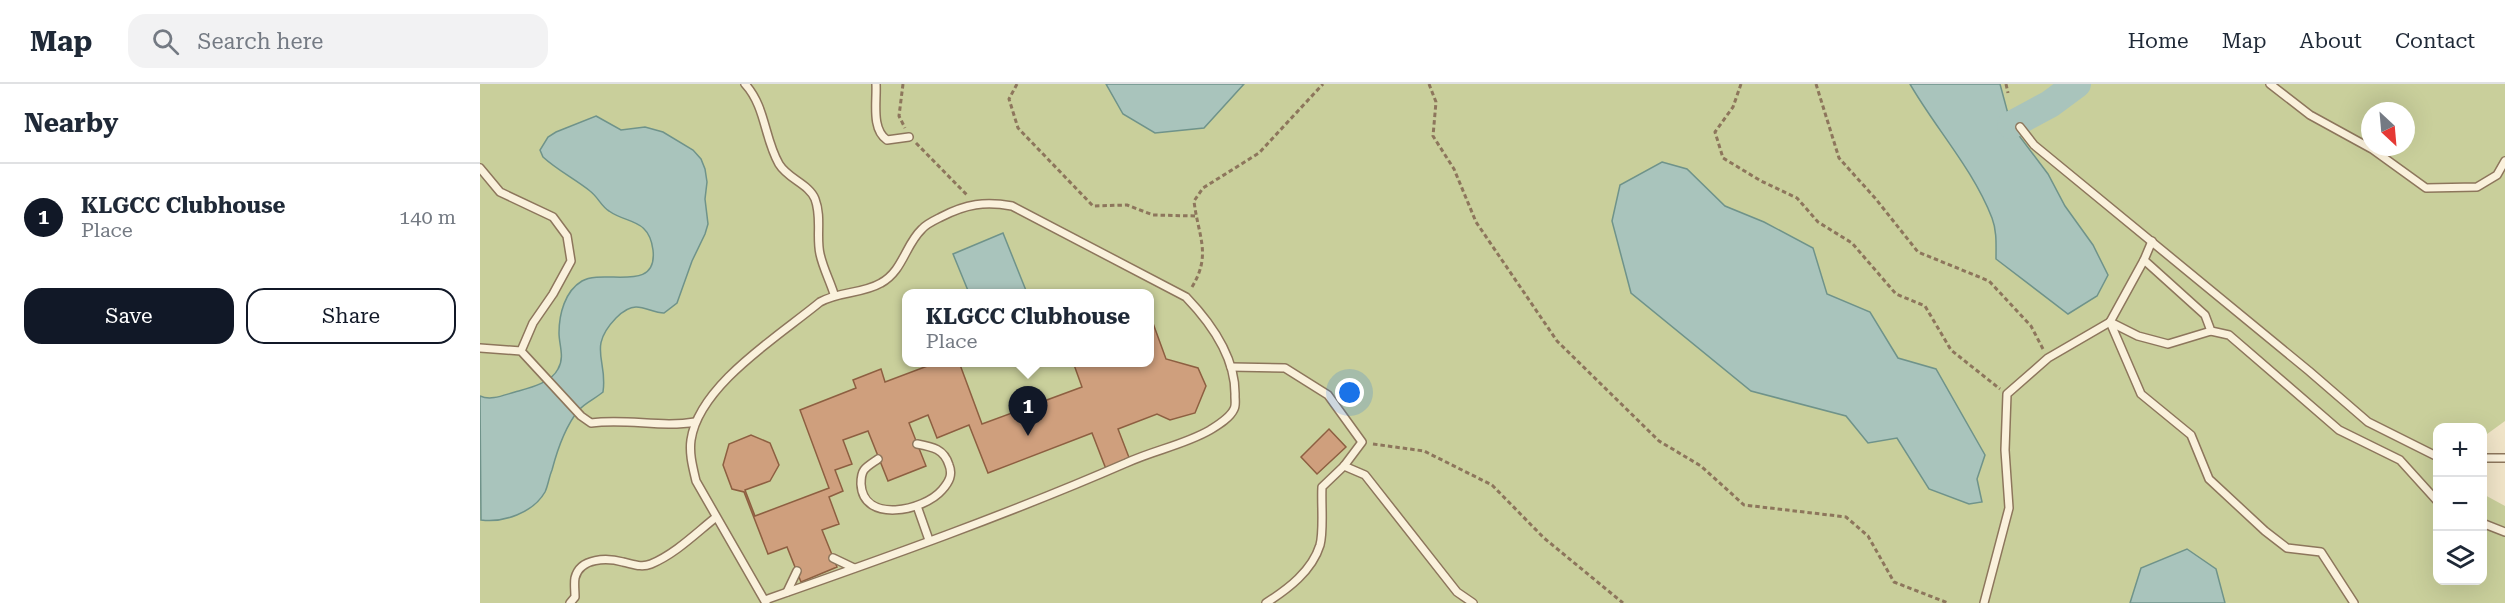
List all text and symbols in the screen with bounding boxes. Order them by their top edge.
search box [128,14,548,68]
text: Map [30,25,92,58]
icon: search [149,25,182,58]
text: Search here [197,29,323,54]
text: Home [2128,29,2189,53]
text: Map [2222,29,2267,53]
text: About [2300,29,2362,53]
text: Contact [2395,29,2475,53]
north arrow [2361,102,2415,156]
text: Nearby [24,108,118,138]
text: KLGCC Clubhouse [81,193,285,218]
text: 1 [38,205,49,229]
text: 140 m [399,205,456,229]
text: Place [81,218,133,242]
button: Save [24,288,234,344]
button: Share [246,288,456,344]
popup [902,289,1154,367]
text: KLGCC Clubhouse [926,304,1130,329]
text: Place [926,329,978,353]
your location [1335,378,1364,407]
pin: 1 [1008,386,1048,436]
map controls [2433,423,2487,585]
button: + [2433,423,2487,477]
button: − [2433,477,2487,531]
button: layers [2433,531,2487,585]

